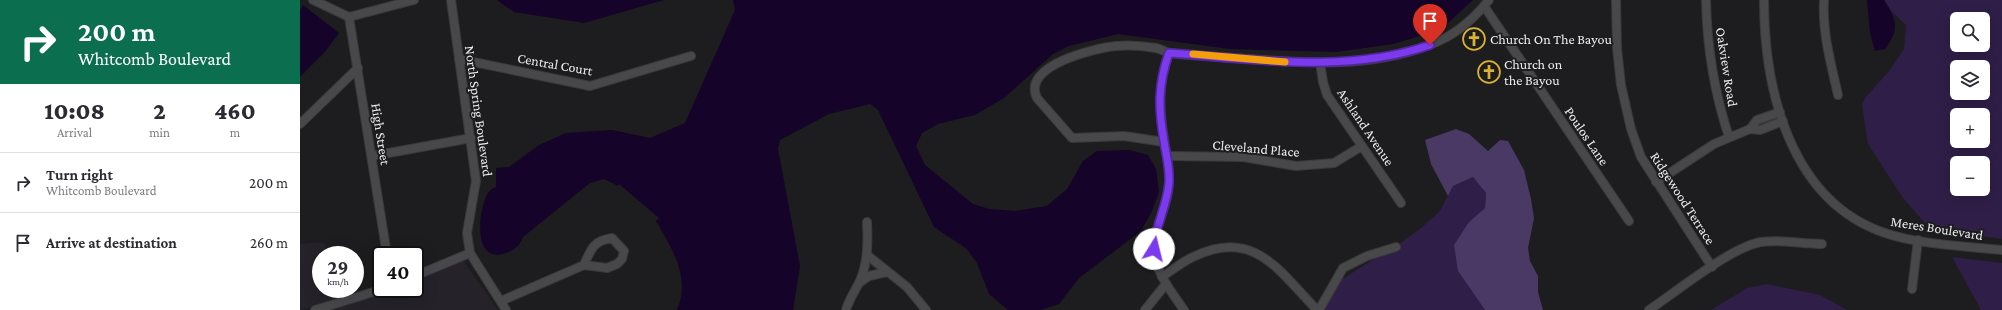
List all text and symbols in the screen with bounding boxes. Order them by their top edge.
pin [1413,4,1447,45]
icon: arrive [1419,10,1441,32]
map controls [1950,12,1990,196]
button: search [1950,12,1990,52]
icon: right [12,16,64,68]
text: 200 m [78,16,155,47]
church icon: Church On The Bayou [1461,26,1487,52]
street label: Oakview Road [1713,26,1741,108]
place label: Church On The Bayou [1490,31,1613,47]
street label: North Spring Boulevard [462,45,496,178]
text: Whitcomb Boulevard [78,49,231,69]
street label: Central Court [516,50,594,79]
place label: Church on the Bayou [1504,56,1563,88]
church icon: Church on the Bayou [1476,59,1502,85]
button: layers [1950,60,1990,100]
street label: Ashland Avenue [1334,85,1398,169]
text: 10:08 [44,97,105,124]
text: 2 [153,97,166,124]
text: 460 [214,97,256,124]
street label: High Street [368,102,394,167]
street label: Poulos Lane [1562,104,1612,168]
button: + [1950,108,1990,148]
text: Arrival [57,125,92,140]
text: min [149,125,170,140]
text: m [230,125,240,140]
street label: Cleveland Place [1212,136,1300,160]
street label: Ridgewood Terrace [1647,149,1719,247]
button: − [1950,156,1990,196]
text: Turn right [46,167,113,183]
icon: right [12,172,34,194]
text: 200 m [249,175,288,191]
text: Whitcomb Boulevard [46,183,157,198]
street label: Meres Boulevard [1890,213,1985,243]
position arrow [1133,228,1175,270]
icon: arrive [12,232,34,254]
text: Arrive at destination [46,235,177,251]
text: 260 m [250,235,288,251]
speed limit sign: 40 [372,246,424,298]
text: 29 [327,256,349,278]
text: km/h [327,276,349,287]

